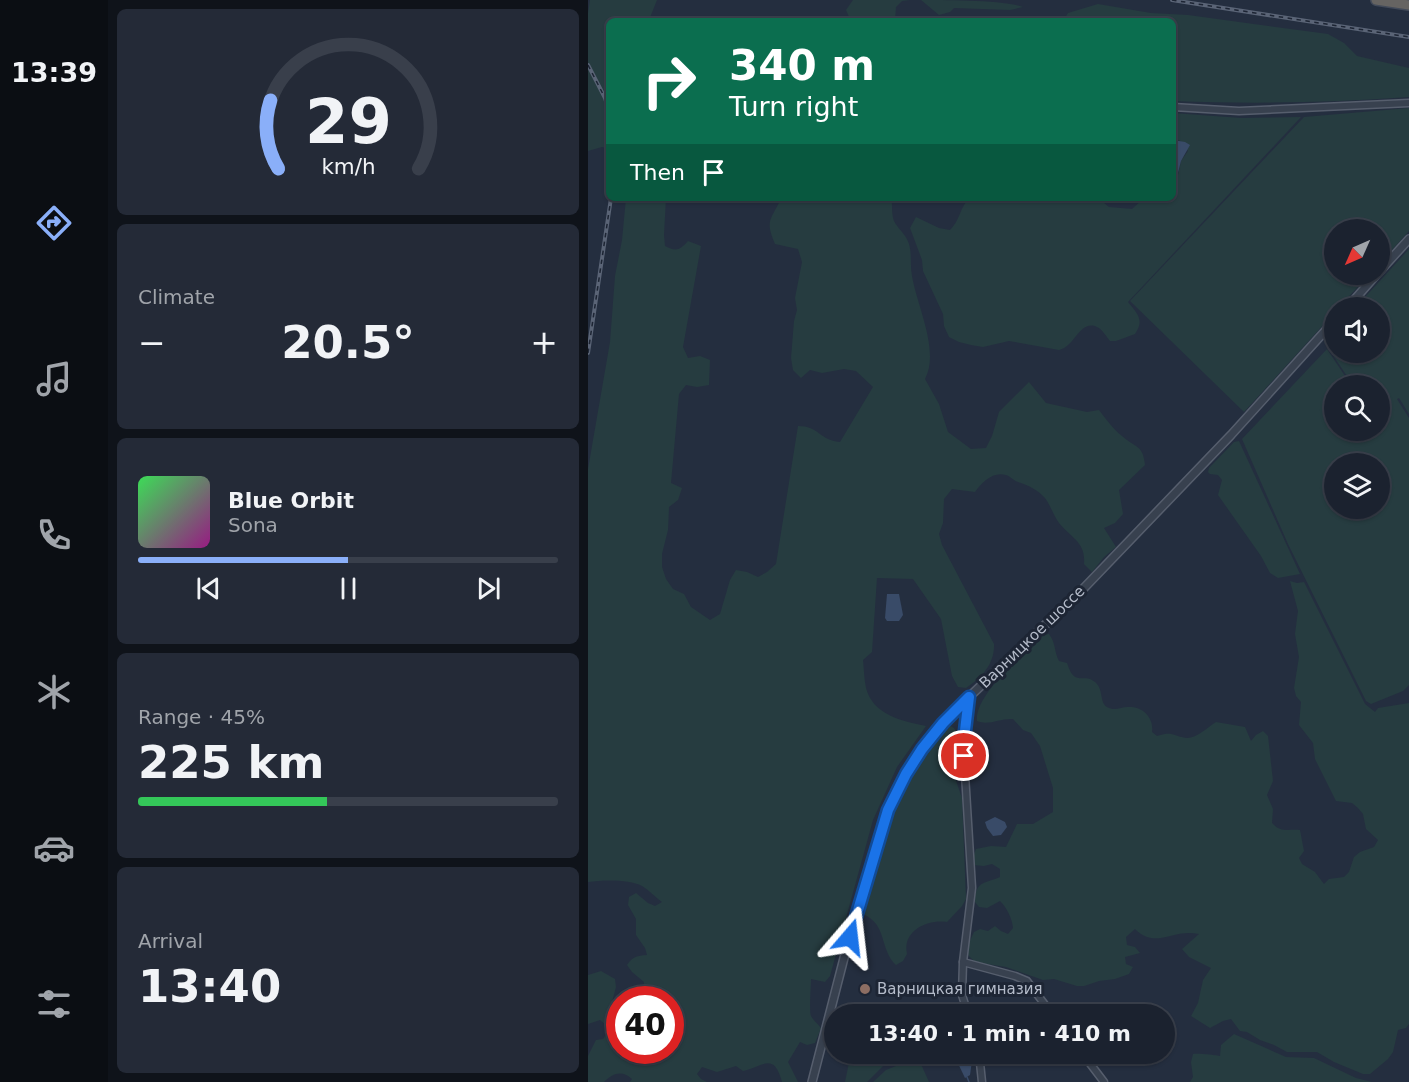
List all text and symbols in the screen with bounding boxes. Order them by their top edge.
text: 340 m [729,41,875,90]
icon: right [630,42,708,120]
text: 13:39 [11,57,97,88]
text: 29 [305,85,391,158]
text: Turn right [729,91,858,122]
text: km/h [321,154,375,179]
icon: arrive [697,156,730,189]
text: Then [630,160,685,185]
icon: directions [33,202,75,244]
north arrow [1324,219,1390,285]
map controls [1324,219,1390,519]
text: Climate [138,285,215,309]
button: sound [1324,297,1390,363]
text: 20.5° [281,316,415,369]
text: − [138,323,166,362]
text: + [530,323,558,362]
icon: music [33,358,75,400]
button: search [1324,375,1390,441]
button: layers [1324,453,1390,519]
text: Blue Orbit [228,488,354,513]
text: Sona [228,513,278,537]
icon: phone [33,514,75,556]
icon: previous [192,572,225,605]
icon: pause [332,572,365,605]
icon: next [472,572,505,605]
street label: Варницкое шоссе [976,582,1088,692]
icon: climate [33,671,75,713]
text: Range · 45% [138,705,265,729]
pin [938,730,989,781]
text: 225 km [138,736,324,789]
icon: arrive [947,739,980,772]
icon: car [33,827,75,869]
position arrow [818,905,882,969]
text: Arrival [138,929,203,953]
text: 13:40 [138,960,281,1013]
place label: Варницкая гимназия [877,980,1043,998]
marker: Варницкая гимназия [858,982,872,996]
icon: filters [33,983,75,1025]
speed limit sign: 40 [606,986,684,1064]
text: 13:40 · 1 min · 410 m [868,1021,1131,1046]

